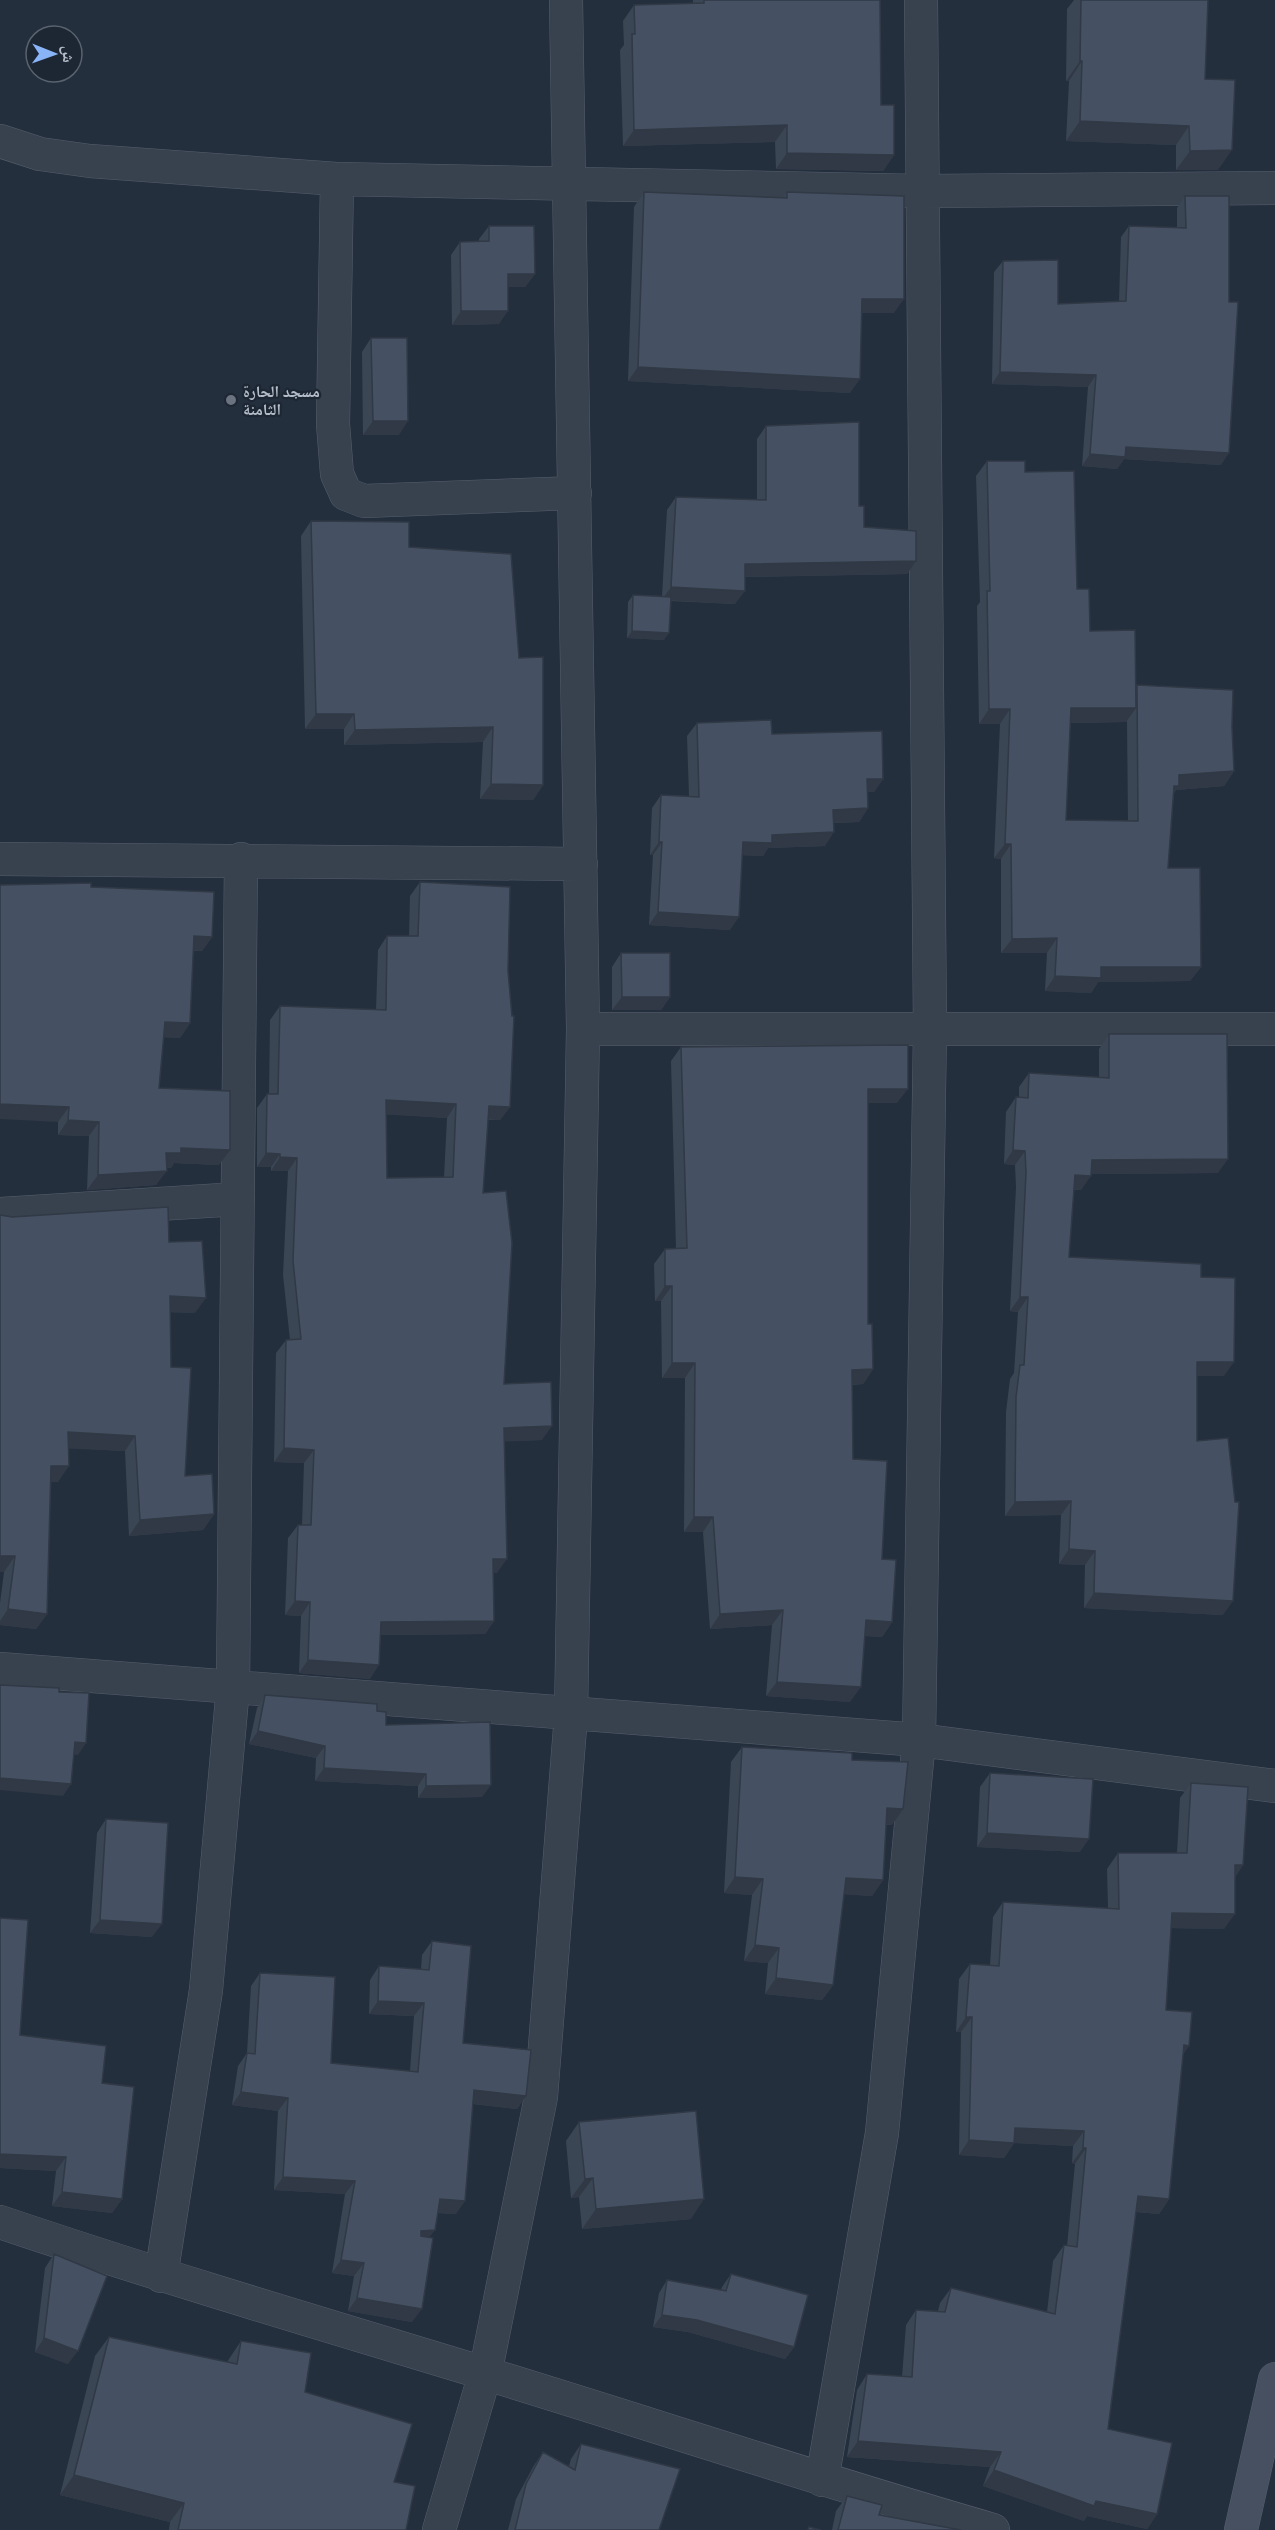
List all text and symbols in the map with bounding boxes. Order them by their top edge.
north arrow [24,24,84,84]
text: ش [59,46,78,63]
place label: مسجد الحارة الثامنة [243,382,320,419]
marker: مسجد الحارة الثامنة [224,393,238,407]

